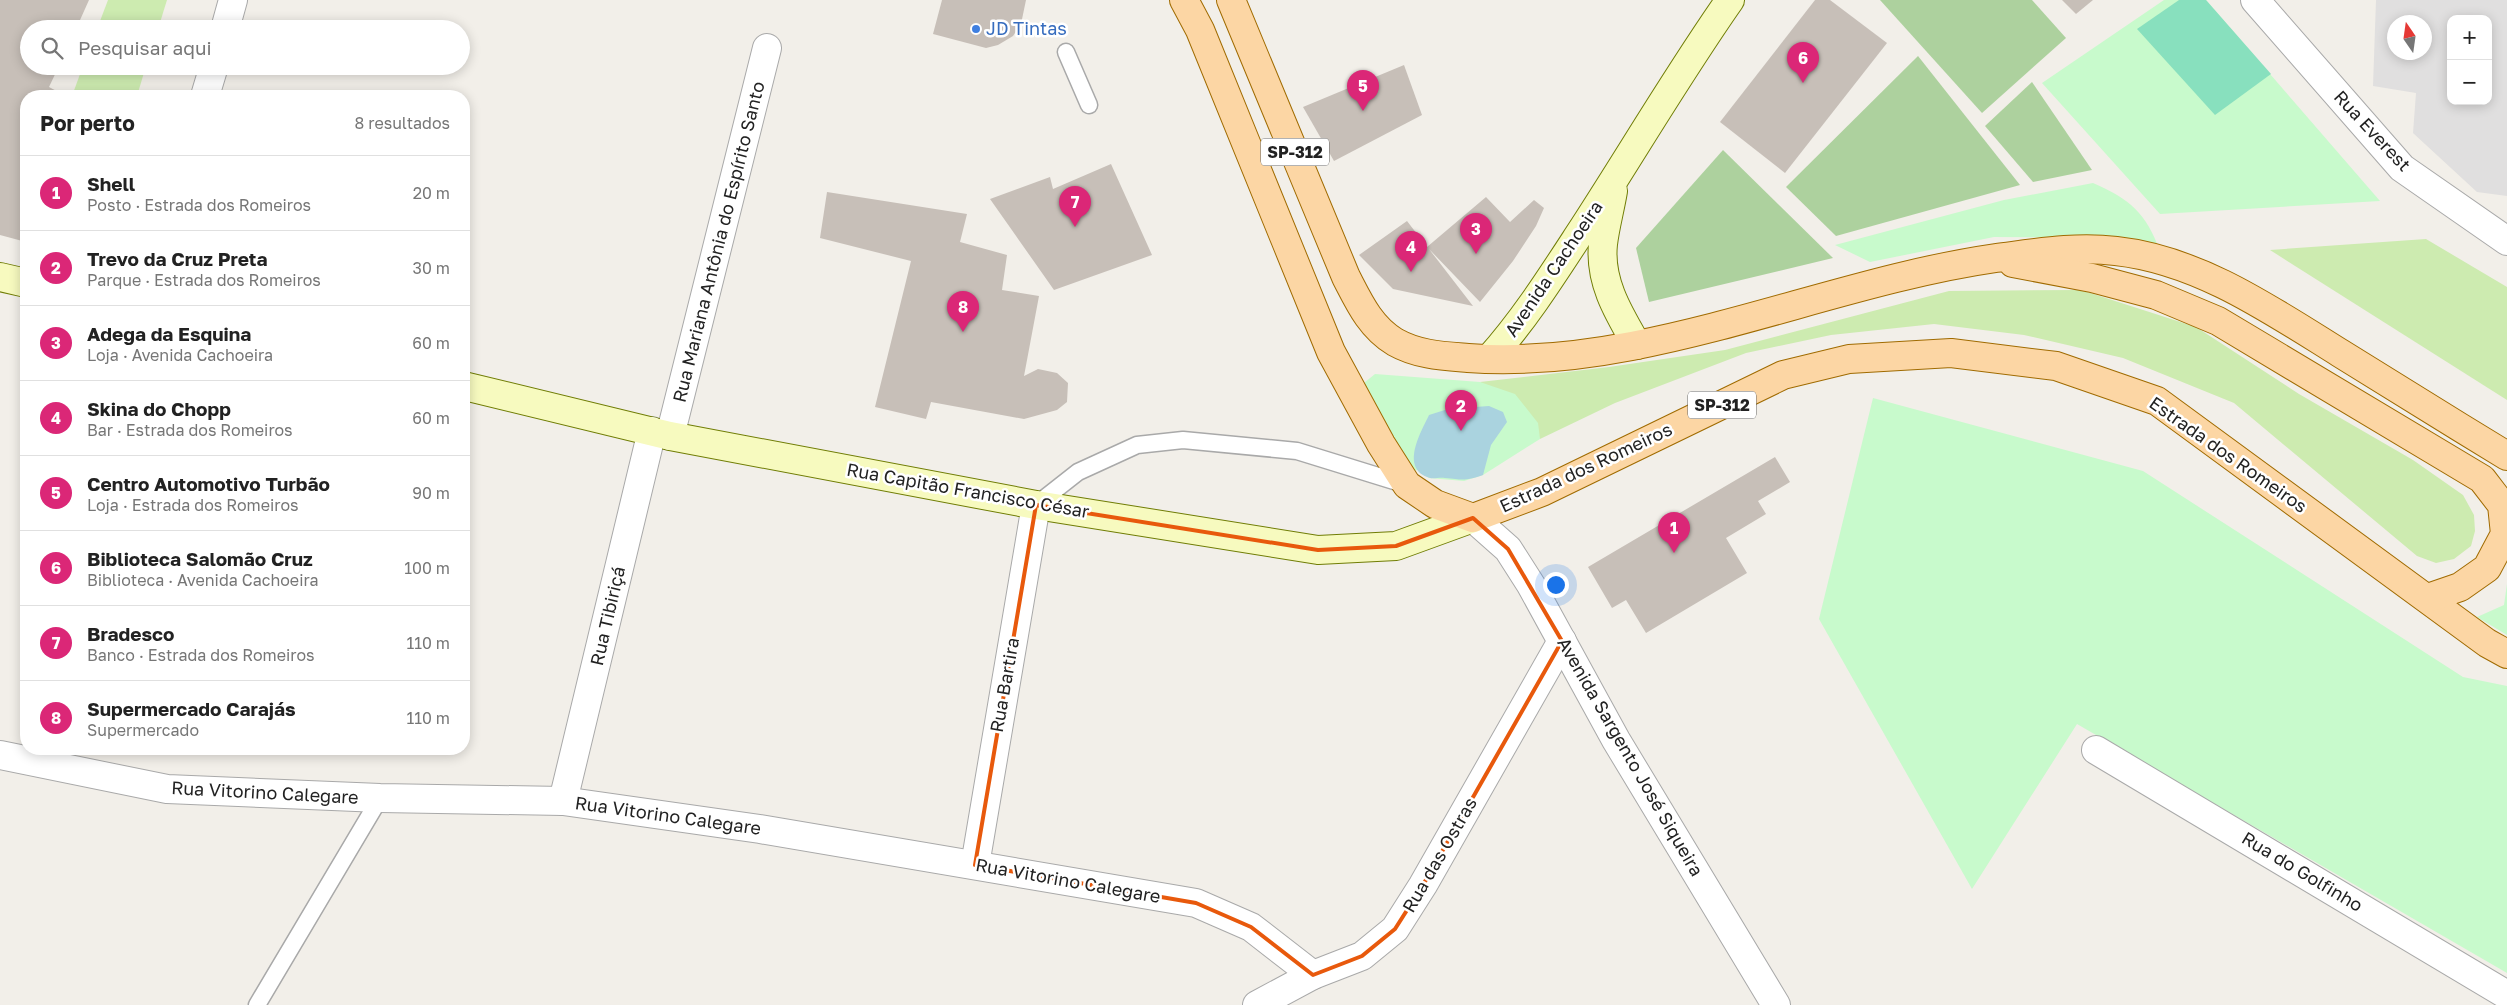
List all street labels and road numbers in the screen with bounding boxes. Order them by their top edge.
street label: Rua Mariana Antônia do Espírito Santo [667,79,769,405]
street label: Rua Everest [2330,85,2416,175]
road number: SP-312 [1261,138,1329,166]
street label: Avenida Cachoeira [1500,196,1607,341]
street label: Estrada dos Romeiros [2145,391,2312,517]
road number: SP-312 [1688,392,1756,418]
street label: Estrada dos Romeiros [1496,417,1675,517]
street label: Rua Capitão Francisco César [845,458,1091,522]
street label: Rua Tibiriçá [585,564,629,668]
street label: Avenida Sargento José Siqueira [1553,633,1708,880]
street label: Rua Bartira [985,636,1023,734]
street label: Rua Vitorino Calegare [171,776,359,808]
street label: Rua Vitorino Calegare [574,791,763,839]
street label: Rua das Ostras [1397,793,1481,916]
street label: Rua do Golfinho [2238,826,2367,916]
street label: Rua Vitorino Calegare [974,853,1162,907]

